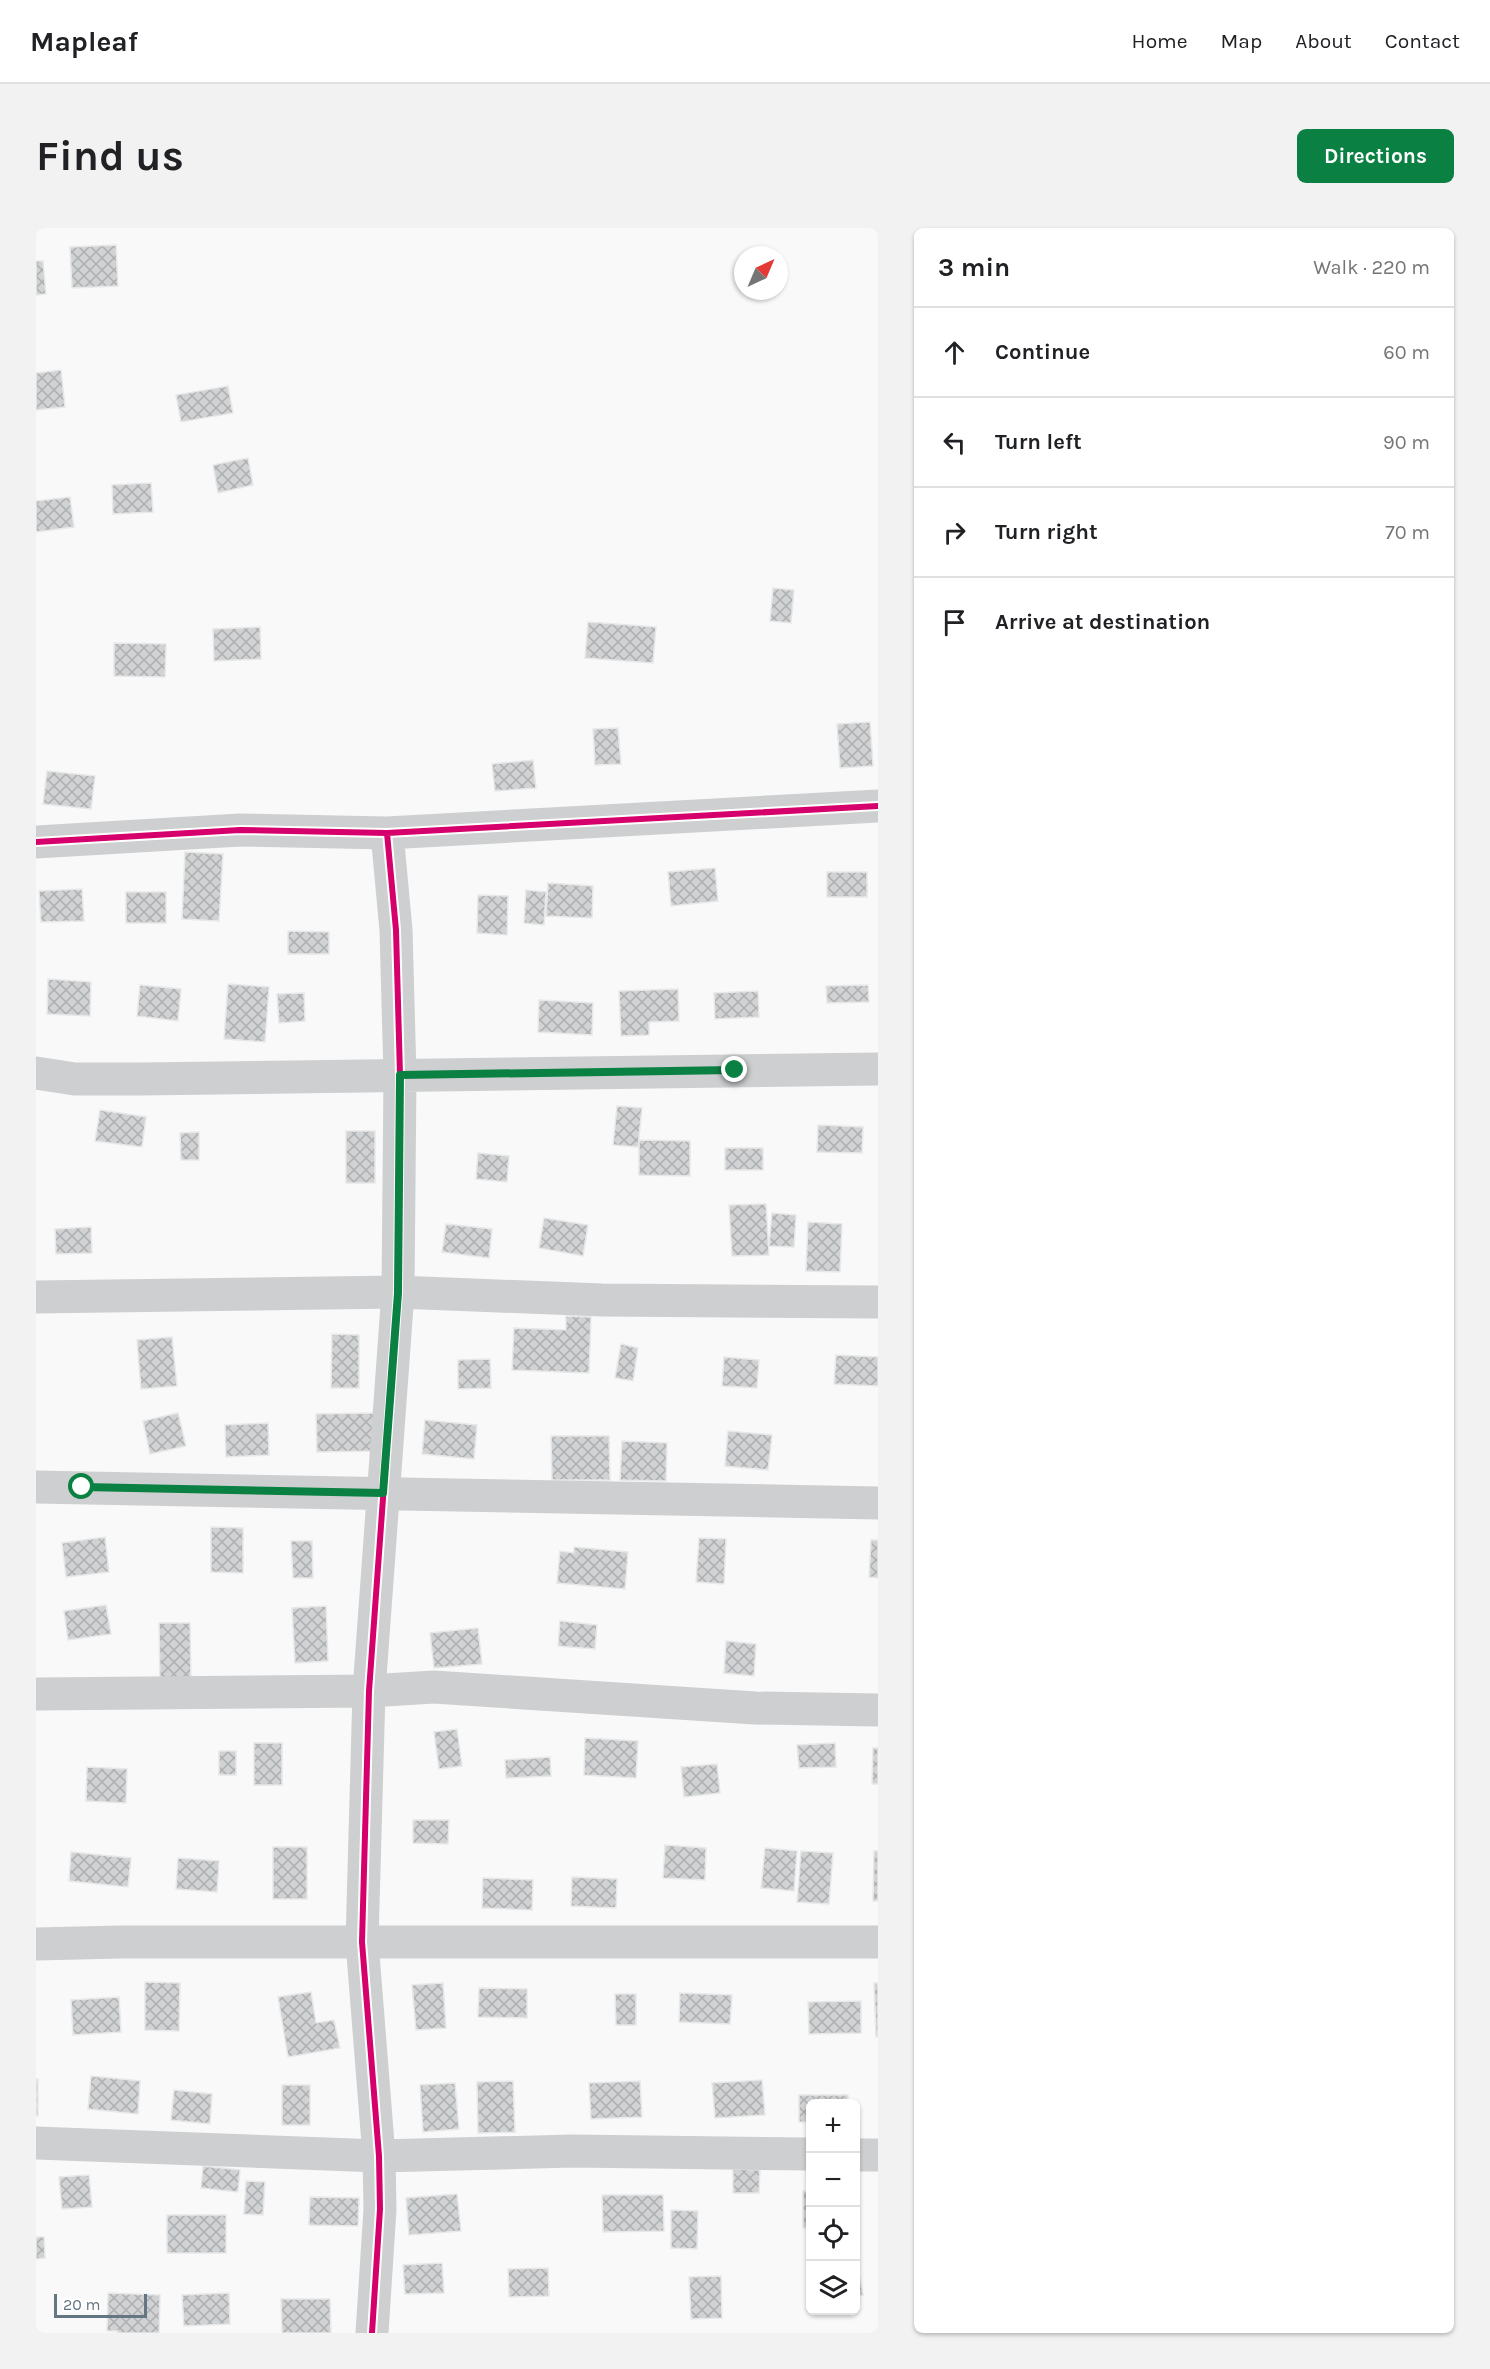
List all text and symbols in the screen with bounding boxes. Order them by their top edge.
text: Mapleaf [30,25,138,58]
text: Home [1132,29,1188,53]
text: Map [1221,29,1262,53]
text: About [1295,29,1352,53]
text: Contact [1385,29,1460,53]
button: Directions [1297,129,1454,183]
text: Find us [36,131,184,181]
north arrow [734,246,788,300]
text: 3 min [938,252,1010,283]
text: Walk · 220 m [1313,256,1430,279]
icon: ahead [938,336,971,369]
text: Continue [995,339,1090,365]
text: 60 m [1383,341,1430,364]
icon: left [938,426,971,459]
text: Turn left [995,429,1082,455]
text: 90 m [1383,431,1430,454]
icon: right [938,516,971,549]
text: Turn right [995,519,1098,545]
text: 70 m [1385,521,1430,544]
icon: arrive [938,606,971,639]
text: Arrive at destination [995,609,1210,635]
route end [721,1056,747,1082]
route start [68,1473,94,1499]
map controls [806,2099,860,2315]
button: + [806,2099,860,2153]
button: − [806,2153,860,2207]
button: locate [806,2207,860,2261]
button: layers [806,2261,860,2315]
scale bar [54,2291,147,2318]
text: 20 m [63,2295,101,2314]

